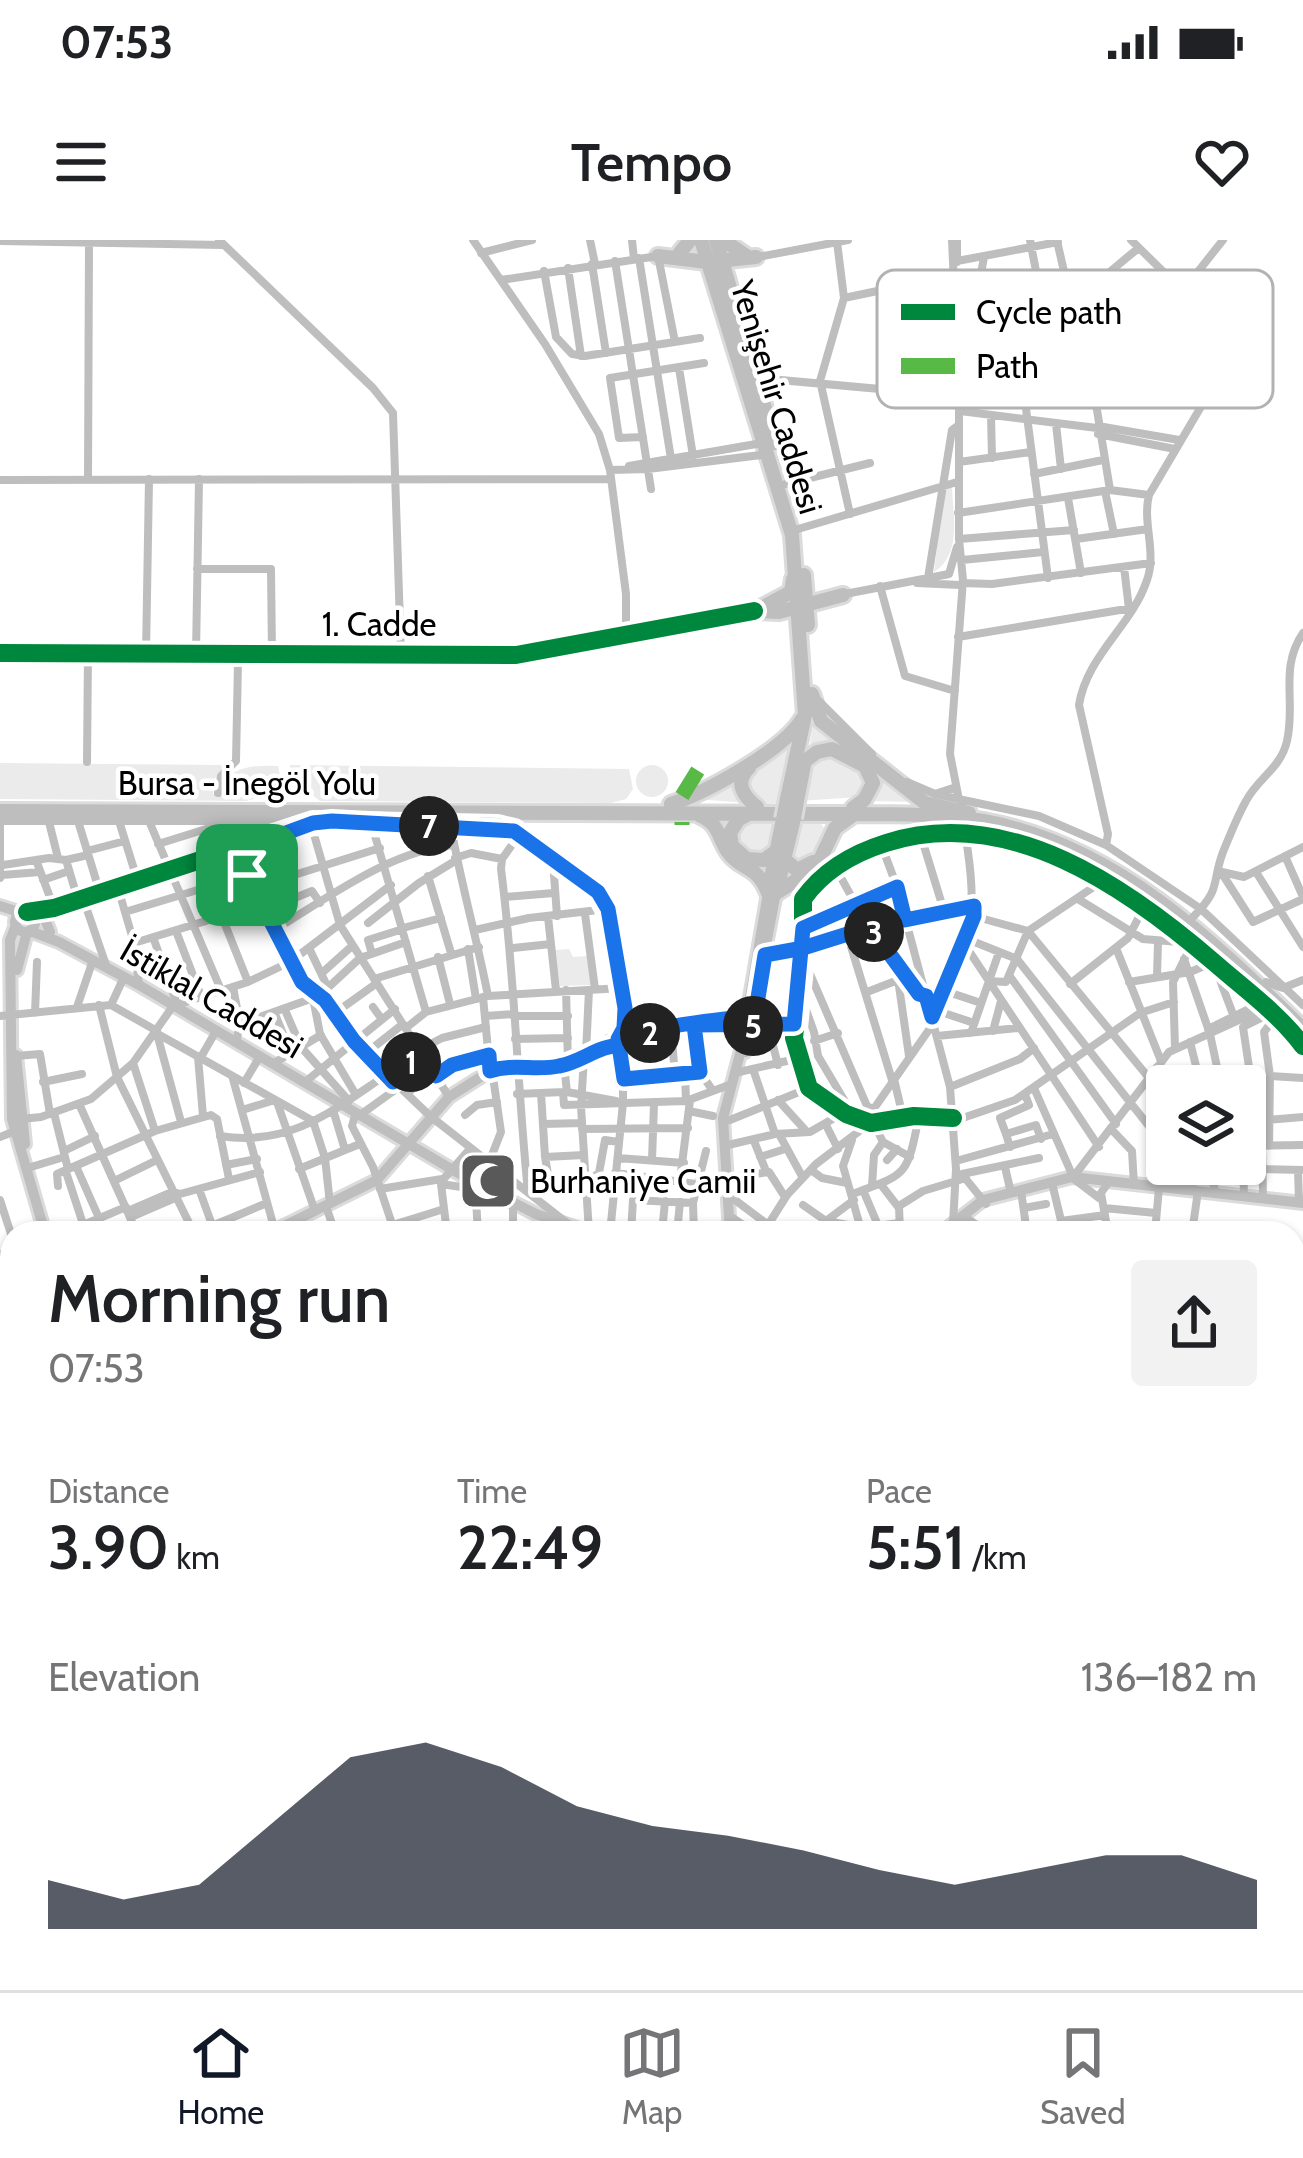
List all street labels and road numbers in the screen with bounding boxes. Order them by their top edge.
street label: Yenişehir Caddesi [722,275,831,519]
street label: 1. Cadde [322,604,436,644]
street label: Bursa - İnegöl Yolu [118,763,376,803]
street label: İstiklal Caddesi [114,930,310,1066]

